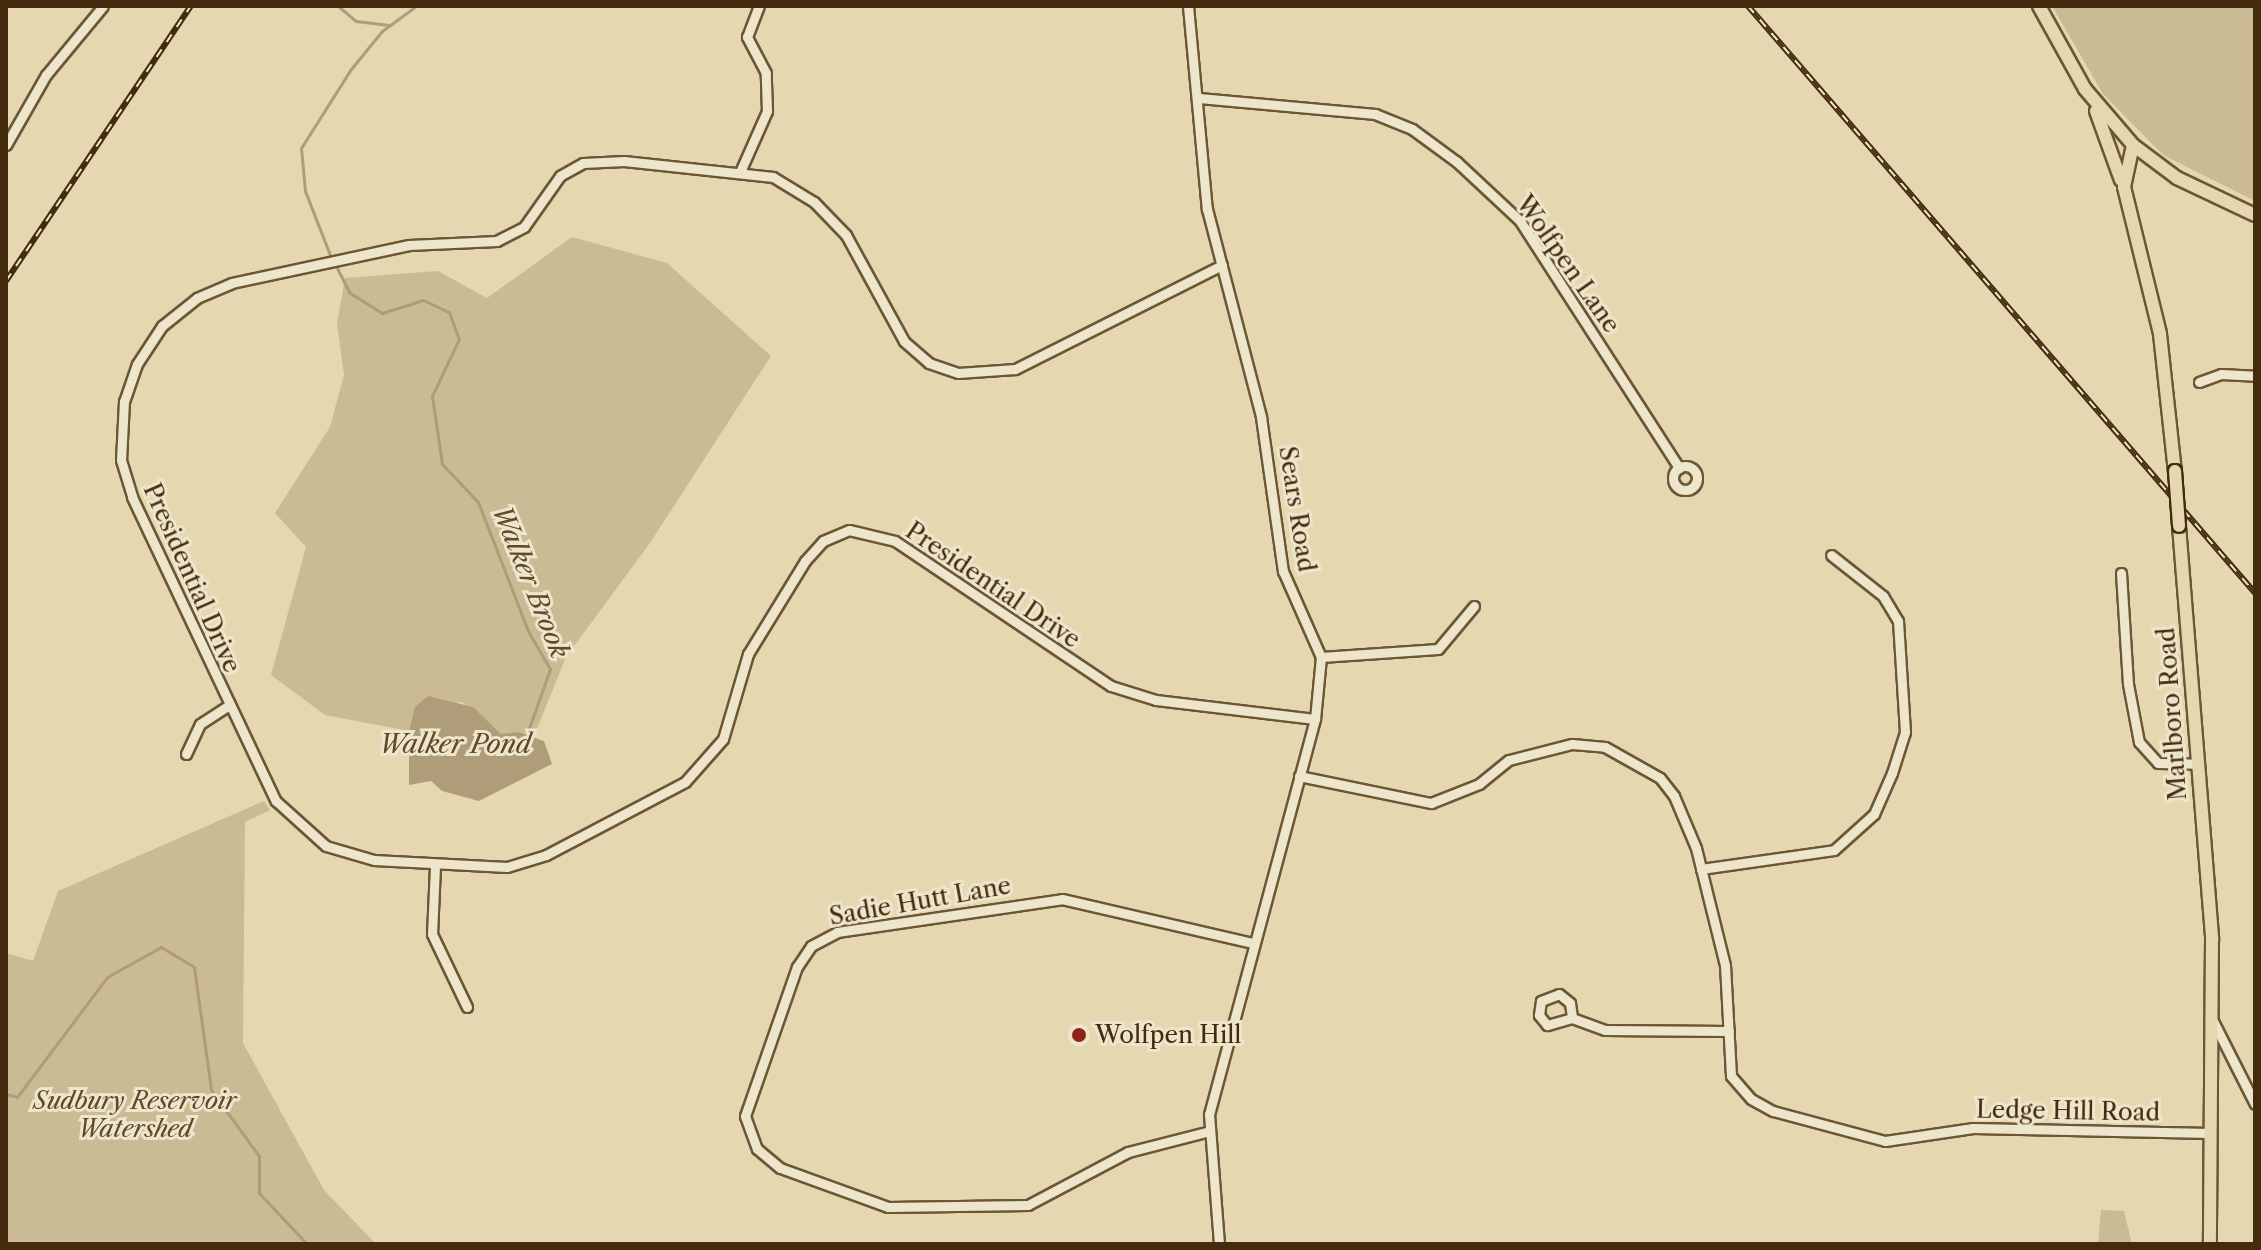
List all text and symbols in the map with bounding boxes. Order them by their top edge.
street label: Wolfpen Lane [1510,190,1626,338]
street label: Sears Road [1273,444,1321,574]
street label: Presidential Drive [137,479,247,677]
water label: Walker Brook [485,501,575,663]
street label: Presidential Drive [900,516,1086,654]
street label: Marlboro Road [2152,627,2192,801]
water label: Walker Pond [379,729,531,761]
street label: Sadie Hutt Lane [827,871,1013,931]
place label: Wolfpen Hill [1095,1021,1241,1049]
marker: Wolfpen Hill [1070,1026,1088,1044]
park label: Sudbury Reservoir Watershed [33,1087,237,1143]
street label: Ledge Hill Road [1976,1095,2160,1127]

